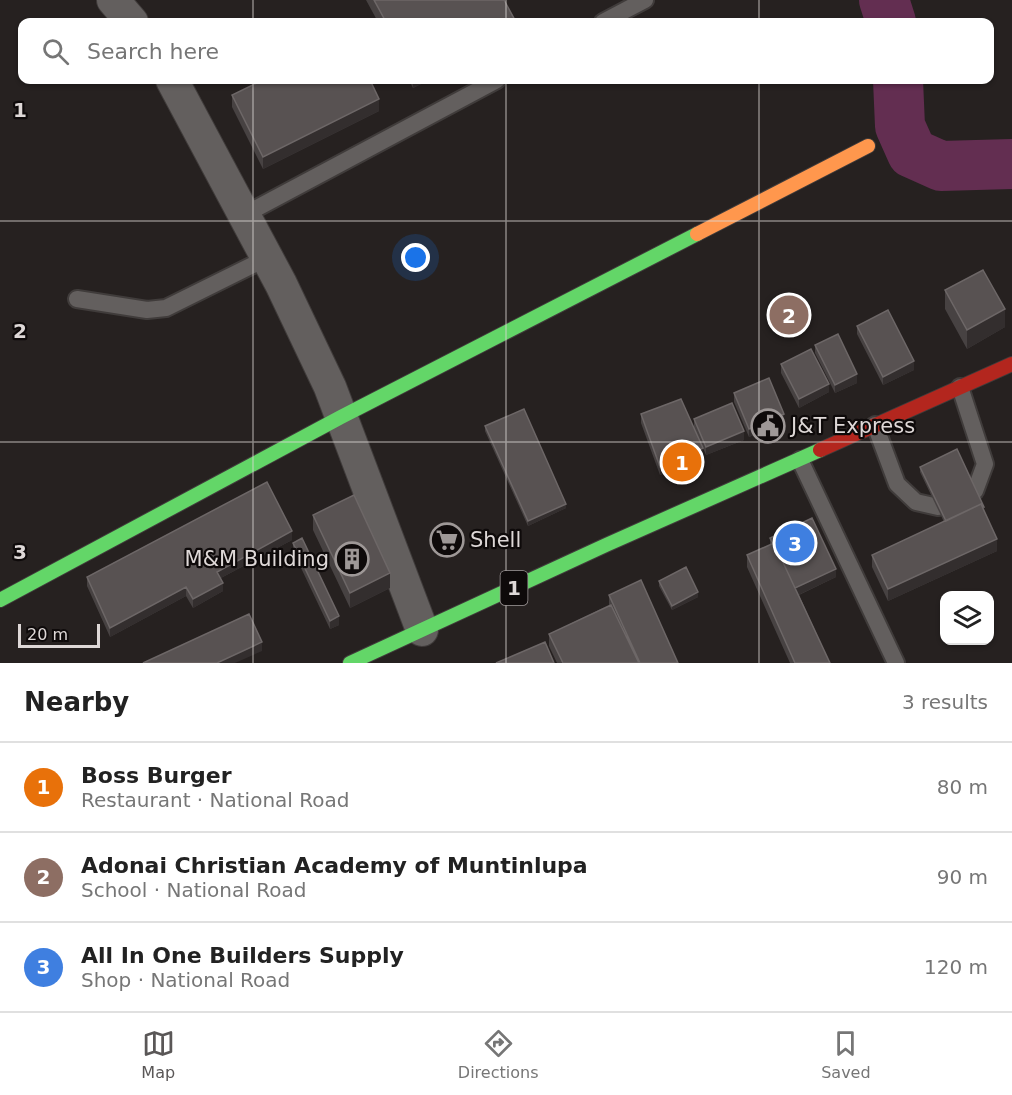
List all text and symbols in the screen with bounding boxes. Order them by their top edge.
search box [18,18,994,84]
icon: search [39,35,72,68]
text: Search here [87,39,219,64]
text: 1 [13,98,27,122]
your location [401,243,430,272]
pin: 2 [770,292,808,338]
text: 2 [13,319,27,343]
public building icon: J&T Express [750,408,786,444]
place label: J&T Express [789,414,915,438]
pin: 1 [662,440,702,484]
pin: 3 [776,520,814,566]
supermarket icon: Shell [429,522,465,558]
place label: Shell [470,528,521,552]
text: 3 [13,540,27,564]
building icon: M&M Building [334,541,370,577]
place label: M&M Building [185,547,329,571]
road number: 1 [500,571,528,605]
map controls [940,591,994,645]
button: layers [940,591,994,645]
scale bar [18,621,100,648]
text: 20 m [27,625,68,644]
text: Nearby [24,687,129,717]
text: 3 results [902,690,988,714]
text: Boss Burger [81,763,232,788]
text: 1 [37,775,50,799]
text: 80 m [937,775,988,799]
text: Restaurant · National Road [81,788,349,812]
text: Adonai Christian Academy of Muntinlupa [81,853,588,878]
text: 2 [37,865,50,889]
text: 90 m [937,865,988,889]
text: School · National Road [81,878,306,902]
text: All In One Builders Supply [81,943,404,968]
text: 3 [37,955,50,979]
text: 120 m [924,955,988,979]
text: Shop · National Road [81,968,290,992]
tab: Map [141,1027,175,1082]
tab: Directions [458,1027,538,1082]
tab: Saved [821,1027,871,1082]

